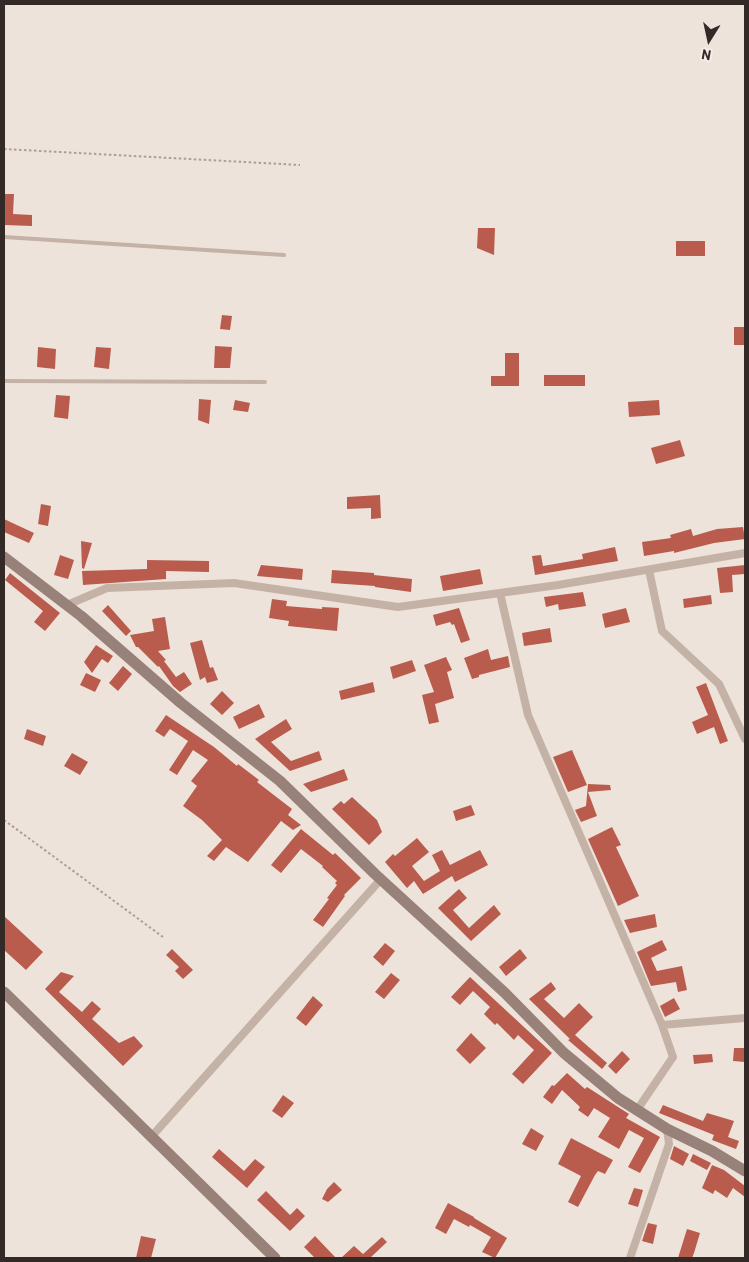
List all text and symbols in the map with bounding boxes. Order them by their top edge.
north arrow [684,15,734,65]
text: N [700,46,712,64]

